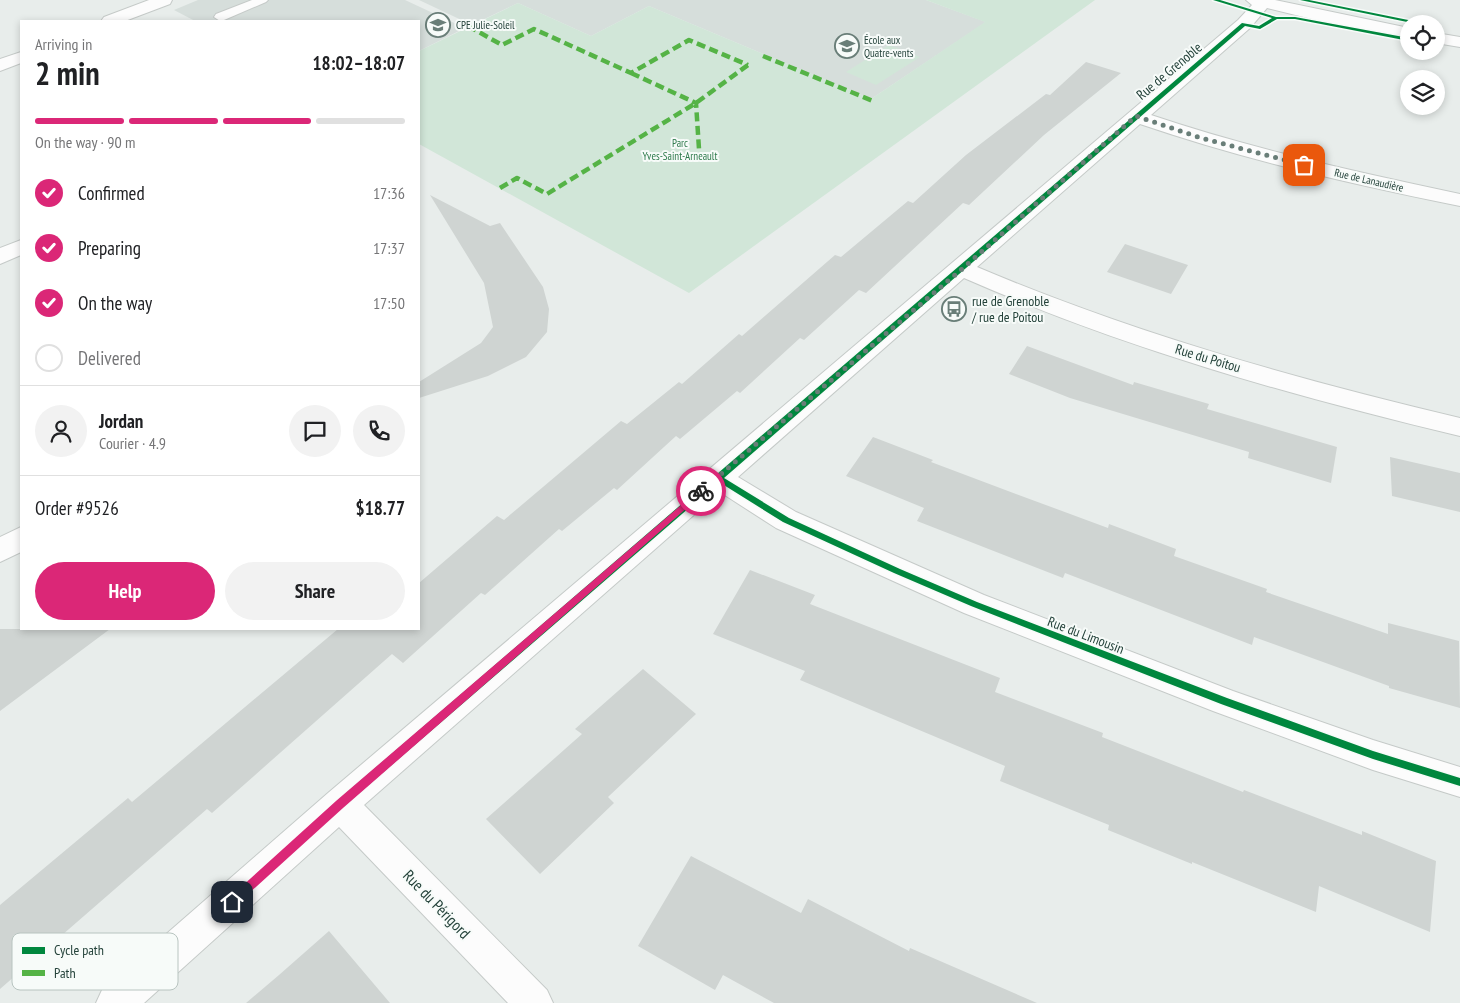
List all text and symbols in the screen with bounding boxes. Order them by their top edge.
school or university icon: CPE Julie-Soleil [425,12,451,38]
map controls [1400,15,1445,115]
button: locate [1400,15,1445,60]
place label: CPE Julie-Soleil [456,18,515,32]
school or university icon: École aux Quatre-vents [834,33,860,59]
place label: École aux Quatre-vents [864,33,914,60]
text: Arriving in [35,34,92,54]
street label: Rue de Grenoble [1133,38,1206,104]
text: 18:02–18:07 [312,51,405,75]
text: 2 min [35,52,100,94]
button: layers [1400,70,1445,115]
text: On the way · 90 m [35,132,135,152]
park label: Parc Yves-Saint-Arneault [643,136,717,163]
pin [1283,144,1325,186]
icon: bag [1290,151,1318,179]
street label: Rue de Lanaudière [1333,165,1405,195]
icon: check [35,179,63,207]
text: Confirmed [78,181,145,205]
text: 17:36 [373,183,405,203]
icon: check [35,234,63,262]
text: Preparing [78,236,141,260]
text: 17:37 [373,238,405,258]
icon: check [35,289,63,317]
text: On the way [78,291,152,315]
place label: rue de Grenoble / rue de Poitou [971,292,1050,326]
text: 17:50 [373,293,405,313]
bus stop icon: rue de Grenoble / rue de Poitou [941,296,967,322]
street label: Rue du Poitou [1173,340,1243,376]
text: Delivered [78,346,141,370]
button: person [35,405,87,457]
button: chat [289,405,341,457]
button: phone [353,405,405,457]
text: Jordan [99,409,143,433]
text: Courier · 4.9 [99,433,166,453]
courier [676,466,726,516]
icon: bike [687,477,715,505]
text: Order #9526 [35,496,119,520]
text: $18.77 [356,496,405,520]
button: Help [35,562,215,620]
button: Share [225,562,405,620]
street label: Rue du Limousin [1045,612,1127,658]
street label: Rue du Périgord [399,865,475,943]
pin [211,881,253,923]
icon: home [218,888,246,916]
legend [12,933,178,990]
text: Cycle path [54,941,104,959]
text: Path [54,964,76,982]

